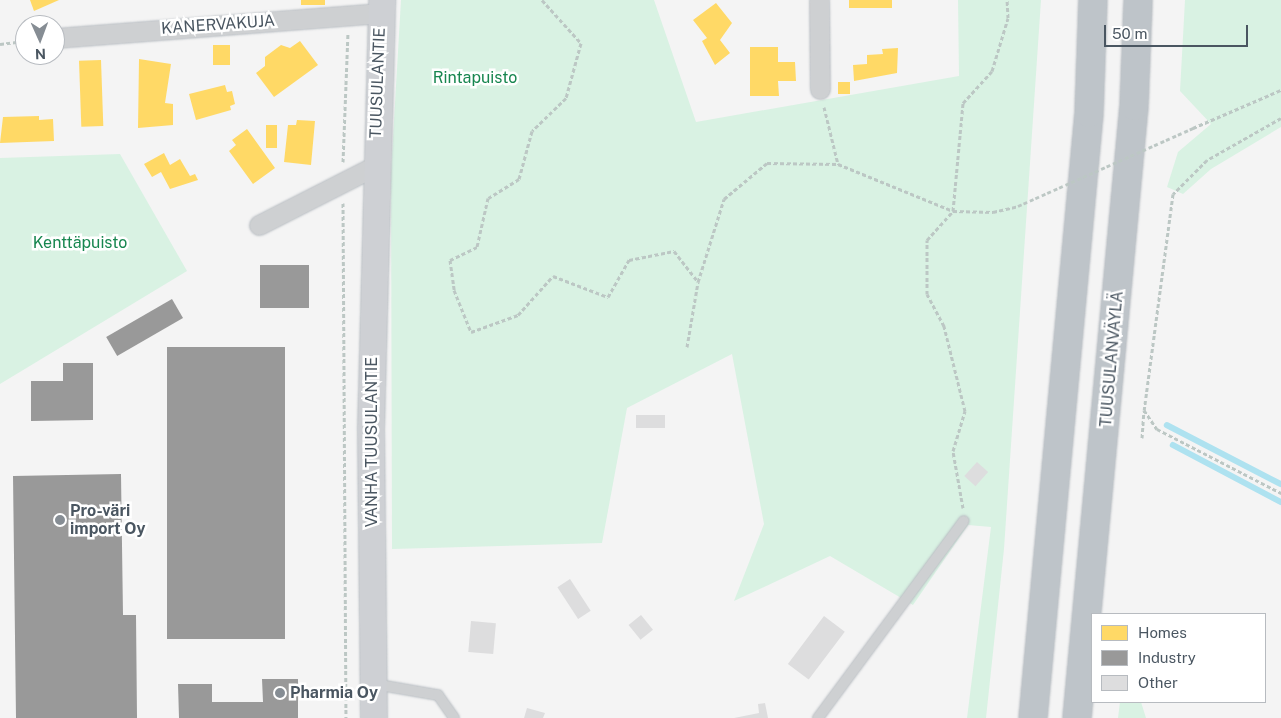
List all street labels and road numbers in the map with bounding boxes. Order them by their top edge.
street label: KANERVAKUJA [160,11,276,39]
street label: TUUSULANTIE [366,27,390,139]
street label: TUUSULANVÄYLÄ [1096,290,1128,428]
street label: VANHA TUUSULANTIE [362,357,382,527]

